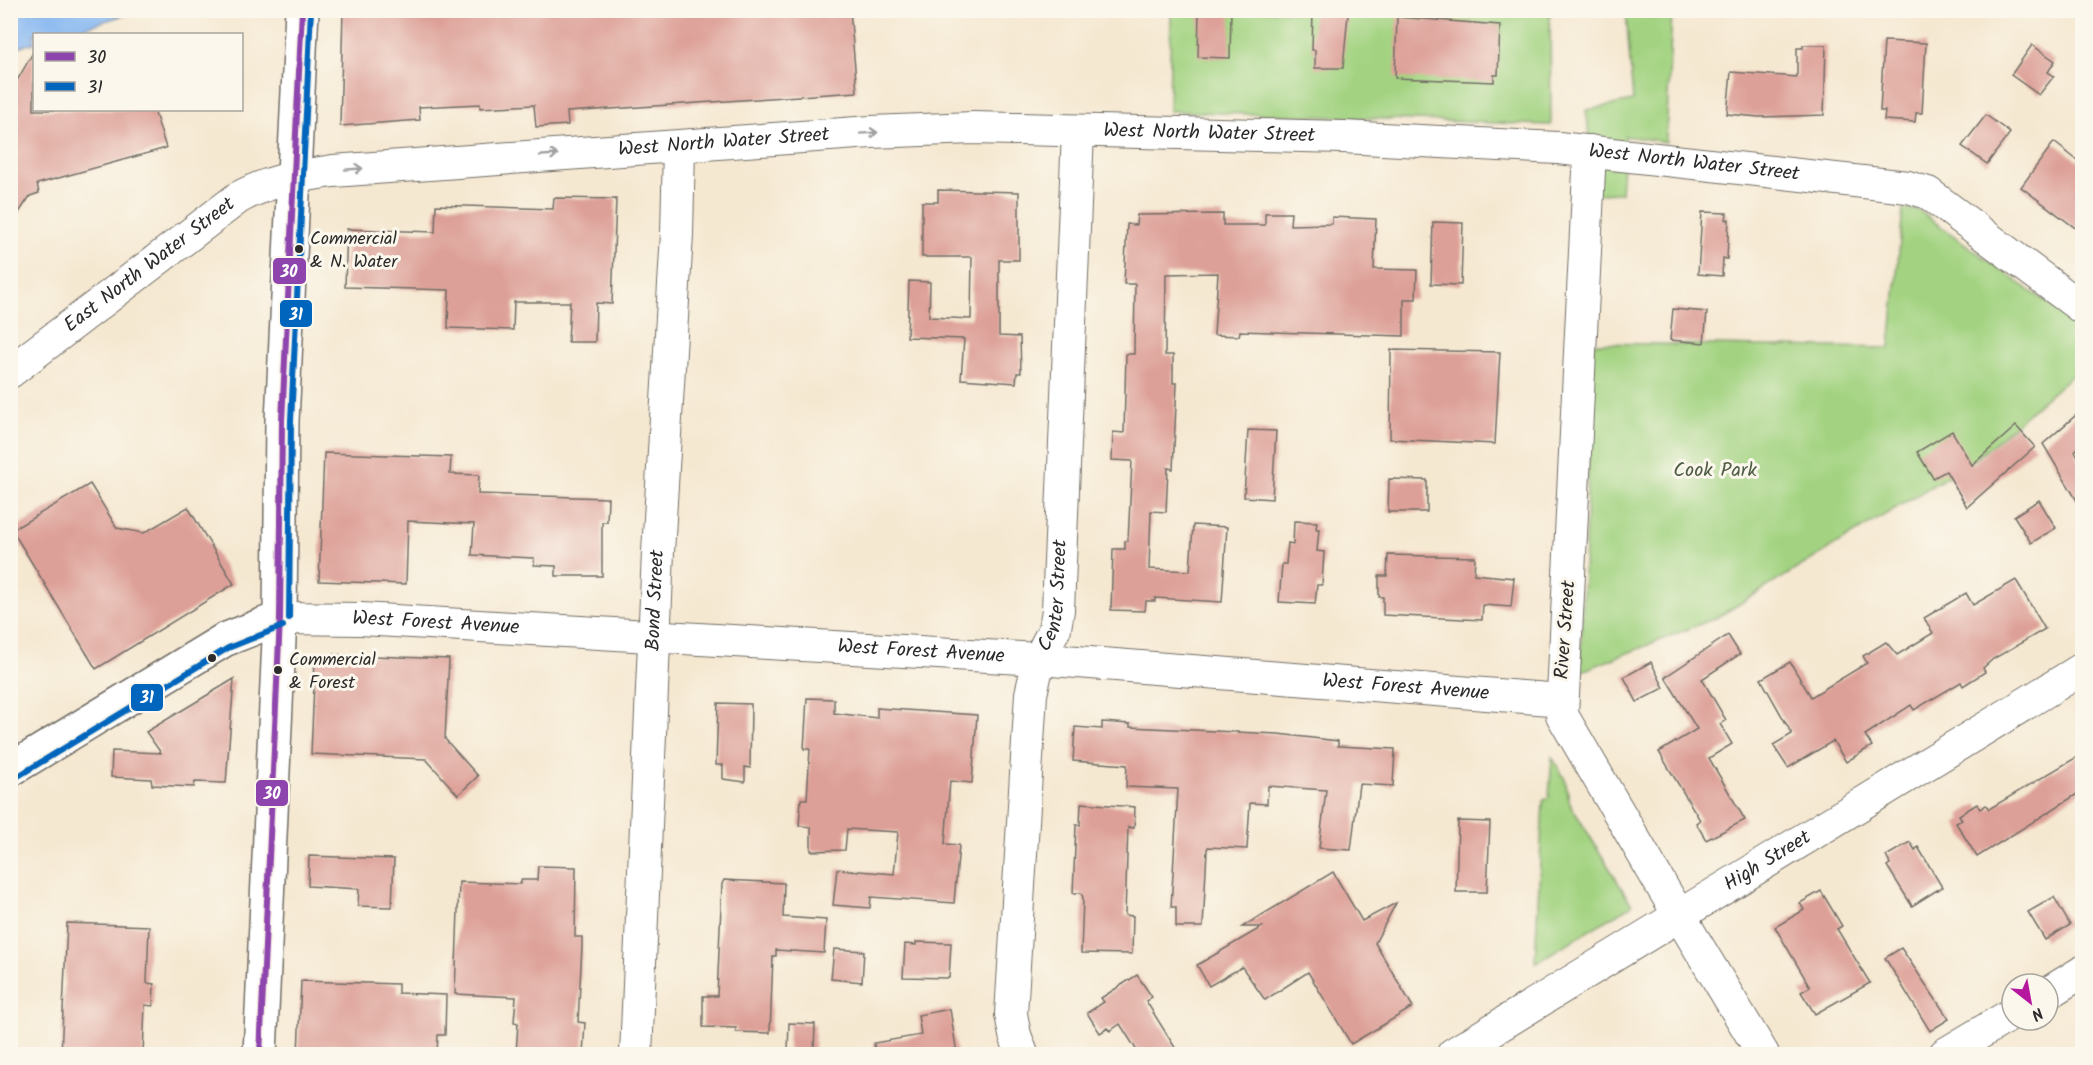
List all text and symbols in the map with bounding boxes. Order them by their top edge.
legend [33,33,243,111]
text: 30 [87,44,106,73]
text: 31 [87,74,103,103]
street label: West North Water Street [1103,115,1316,152]
street label: West North Water Street [617,119,831,166]
one-way arrow [858,127,878,138]
street label: West North Water Street [1587,136,1801,191]
one-way arrow [538,149,558,160]
one-way arrow [344,163,364,174]
street label: East North Water Street [57,189,243,341]
place label: Commercial & N. Water [310,225,398,277]
marker: Commercial & N. Water [293,243,305,255]
line badge: 30 [272,257,307,285]
text: 30 [280,260,298,285]
line badge: 31 [279,299,313,328]
text: 31 [288,303,303,328]
park label: Cook Park [1673,455,1757,487]
street label: Center Street [1029,539,1077,658]
street label: Bond Street [638,549,674,652]
street label: River Street [1547,579,1585,681]
street label: West Forest Avenue [352,603,520,644]
street label: West Forest Avenue [837,631,1005,673]
place label: Commercial & Forest [289,646,376,698]
unlabelled marker [206,652,218,664]
marker: Commercial & Forest [272,664,284,676]
street label: West Forest Avenue [1321,665,1490,710]
line badge: 31 [130,683,164,712]
text: 31 [139,686,154,711]
line badge: 30 [255,779,289,807]
text: 30 [263,782,281,807]
street label: High Street [1718,822,1818,900]
north arrow [2000,972,2060,1032]
text: N [2026,1000,2048,1027]

